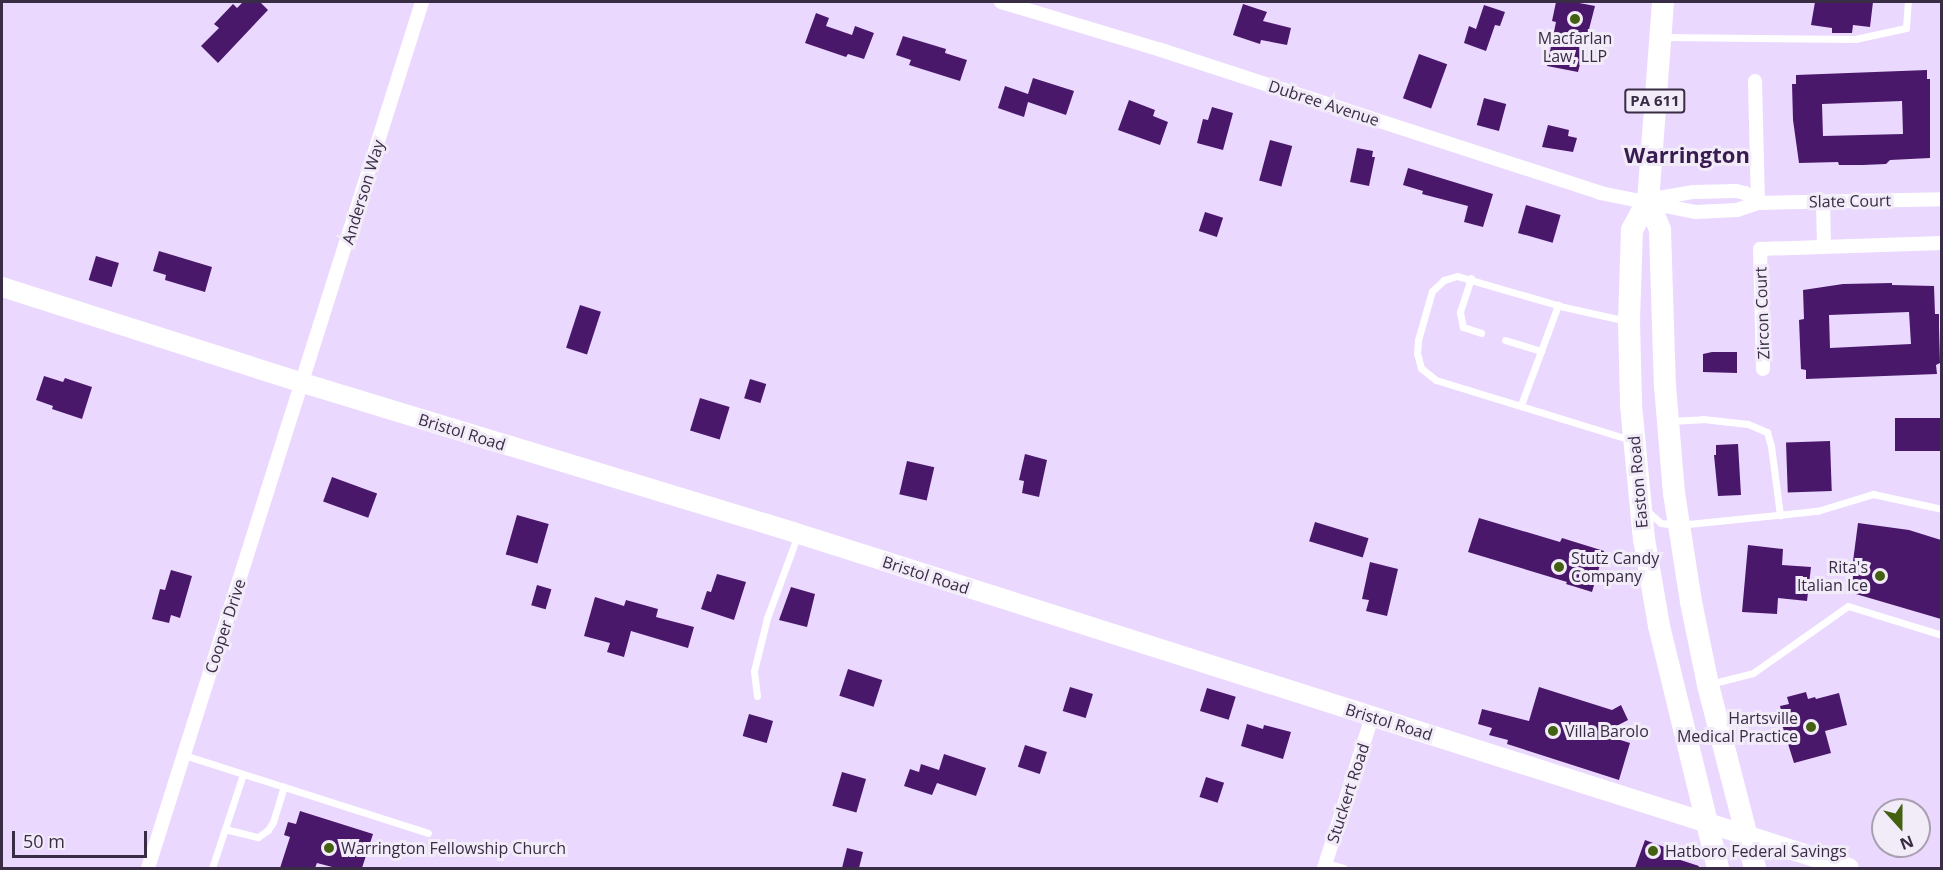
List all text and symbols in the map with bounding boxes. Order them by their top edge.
marker: Macfarlan Law, LLP [1568,12,1582,26]
place label: Macfarlan Law, LLP [1538,28,1612,66]
street label: Dubree Avenue [1266,76,1382,130]
road number: PA 611 [1624,89,1686,113]
street label: Anderson Way [338,137,388,247]
district label: Warrington [1624,142,1750,168]
street label: Slate Court [1809,191,1891,211]
street label: Zircon Court [1751,266,1773,360]
street label: Bristol Road [416,410,508,454]
street label: Easton Road [1624,435,1652,529]
place label: Stutz Candy Company [1571,548,1659,586]
street label: Bristol Road [880,552,972,598]
place label: Rita's Italian Ice [1797,557,1868,595]
marker: Stutz Candy Company [1552,560,1566,574]
marker: Rita's Italian Ice [1873,569,1887,583]
street label: Cooper Drive [201,576,249,676]
street label: Bristol Road [1343,700,1435,744]
place label: Hartsville Medical Practice [1677,708,1798,746]
marker: Hartsville Medical Practice [1802,718,1820,736]
place label: Villa Barolo [1565,721,1649,741]
marker: Villa Barolo [1546,724,1560,738]
street label: Stuckert Road [1323,741,1373,845]
north arrow [1871,798,1931,858]
scale bar [15,819,150,857]
text: 50 m [23,829,65,853]
text: N [1897,830,1917,856]
place label: Warrington Fellowship Church [341,838,566,858]
marker: Warrington Fellowship Church [322,841,336,855]
place label: Hatboro Federal Savings [1665,841,1847,861]
marker: Hatboro Federal Savings [1646,844,1660,858]

